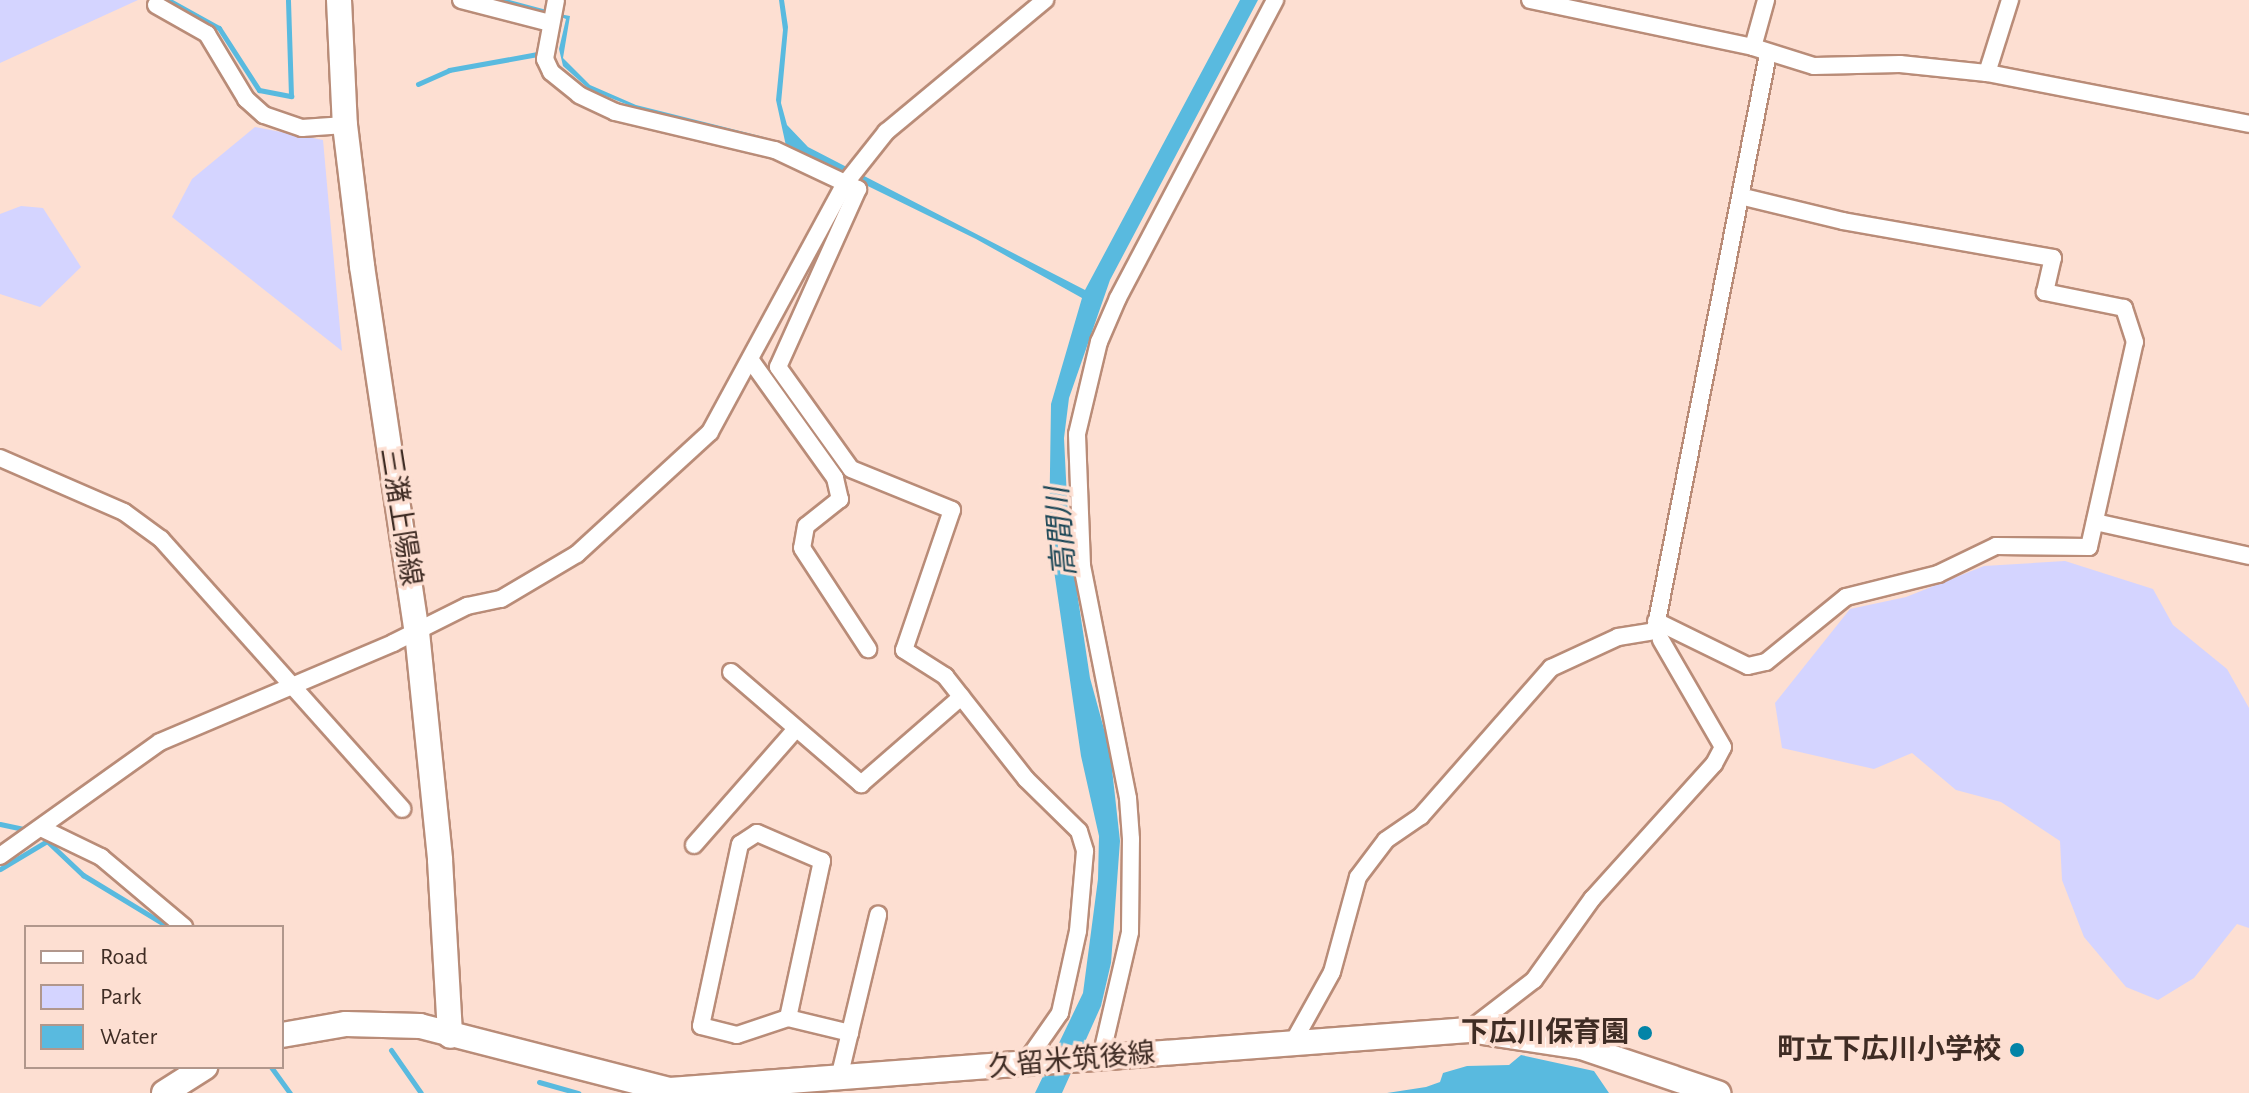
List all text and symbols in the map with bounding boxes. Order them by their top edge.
street label: 三潴上陽線 [372,445,428,589]
water label: 高間川 [1040,486,1084,578]
legend [24,925,284,1069]
text: Road [100,945,148,969]
text: Park [100,985,141,1009]
place label: 下広川保育園 [1461,1016,1629,1050]
marker: 下広川保育園 [1636,1024,1654,1042]
text: Water [100,1025,157,1049]
place label: 町立下広川小学校 [1777,1033,2001,1067]
street label: 久留米筑後線 [987,1037,1157,1085]
marker: 町立下広川小学校 [2008,1041,2026,1059]

